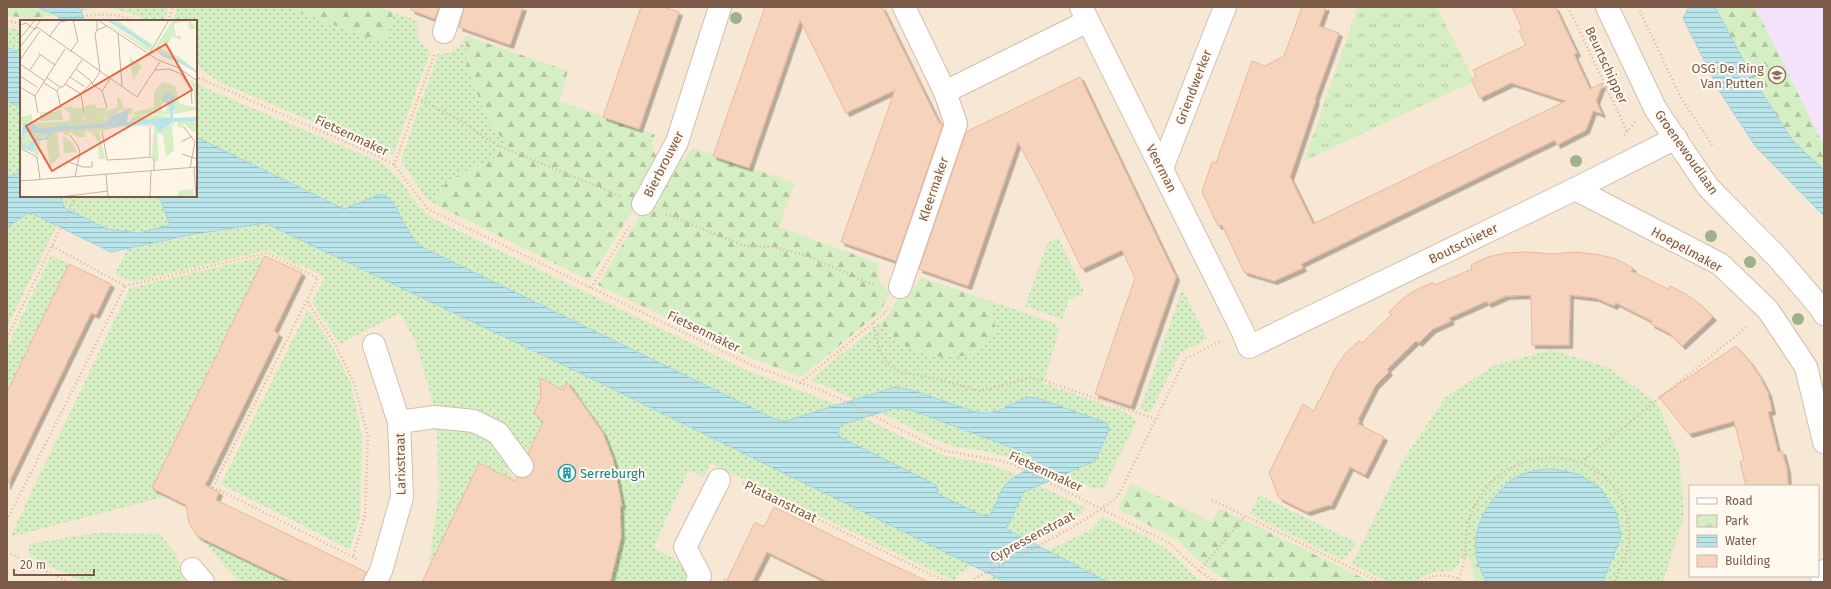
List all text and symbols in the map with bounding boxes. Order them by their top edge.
inset map [20,20,197,197]
street label: Beurtschipper [1582,24,1631,106]
street label: Griendwerker [1172,47,1215,127]
place label: OSG De Ring Van Putten [1691,61,1764,91]
school or university icon: OSG De Ring Van Putten [1767,65,1787,85]
street label: Groenewoudlaan [1652,107,1721,198]
street label: Fietsenmaker [313,112,391,159]
street label: Bierbrouwer [640,128,687,200]
street label: Veerman [1143,142,1180,195]
street label: Kleermaker [915,155,952,223]
street label: Boutschieter [1426,220,1500,267]
street label: Hoepelmaker [1649,224,1725,275]
street label: Fietsenmaker [665,307,743,356]
street label: Larixstraat [392,432,409,495]
street label: Fietsenmaker [1007,448,1085,495]
building icon: Serreburgh [557,463,577,483]
place label: Serreburgh [580,466,645,481]
street label: Plataanstraat [742,477,820,526]
legend [1689,485,1819,577]
text: Road [1725,494,1753,508]
street label: Cypressenstraat [988,508,1077,565]
text: Park [1725,514,1749,528]
text: Water [1725,534,1757,548]
scale bar [14,551,94,577]
text: Building [1725,554,1771,568]
text: 20 m [20,558,46,572]

